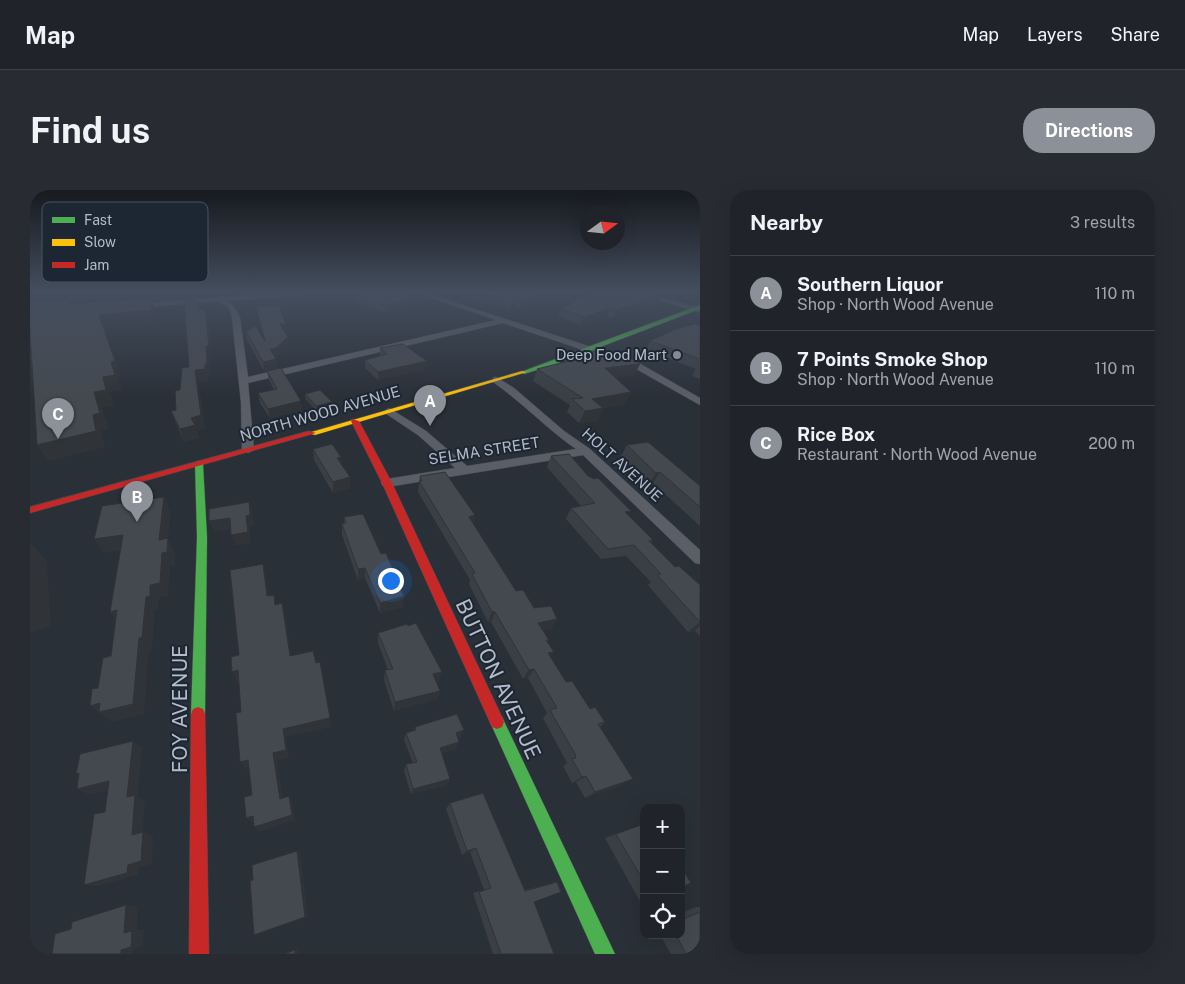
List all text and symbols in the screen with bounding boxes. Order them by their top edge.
text: Map [25,21,75,49]
text: Map [963,24,999,45]
text: Layers [1027,24,1083,45]
text: Share [1111,24,1160,45]
button: Directions [1023,108,1155,153]
text: Find us [30,110,150,151]
legend [42,202,208,282]
north arrow [580,205,625,250]
text: Nearby [750,210,823,235]
text: Fast [84,212,112,228]
text: 3 results [1070,213,1135,232]
text: Slow [84,234,116,250]
text: Jam [84,257,109,273]
text: Southern Liquor [797,273,943,295]
text: A [760,284,772,303]
text: 110 m [1094,284,1135,303]
text: Shop · North Wood Avenue [797,295,994,314]
place label: Deep Food Mart [556,346,667,363]
text: 7 Points Smoke Shop [797,348,988,370]
marker: Deep Food Mart [671,349,683,361]
text: B [761,359,771,378]
text: 110 m [1094,359,1135,378]
text: Shop · North Wood Avenue [797,370,994,389]
street label: NORTH WOOD AVENUE [238,383,402,445]
pin: A [414,385,446,426]
pin: C [42,398,74,439]
text: Rice Box [797,423,875,445]
street label: HOLT AVENUE [579,424,666,505]
street label: SELMA STREET [427,433,541,468]
text: C [760,434,772,453]
text: 200 m [1088,434,1135,453]
text: Restaurant · North Wood Avenue [797,445,1037,464]
pin: B [121,481,153,522]
your location [378,568,404,594]
street label: BUTTON AVENUE [450,595,547,763]
street label: FOY AVENUE [167,645,192,773]
map controls [640,804,685,939]
button: + [640,804,685,849]
button: − [640,849,685,894]
button: locate [640,894,685,939]

